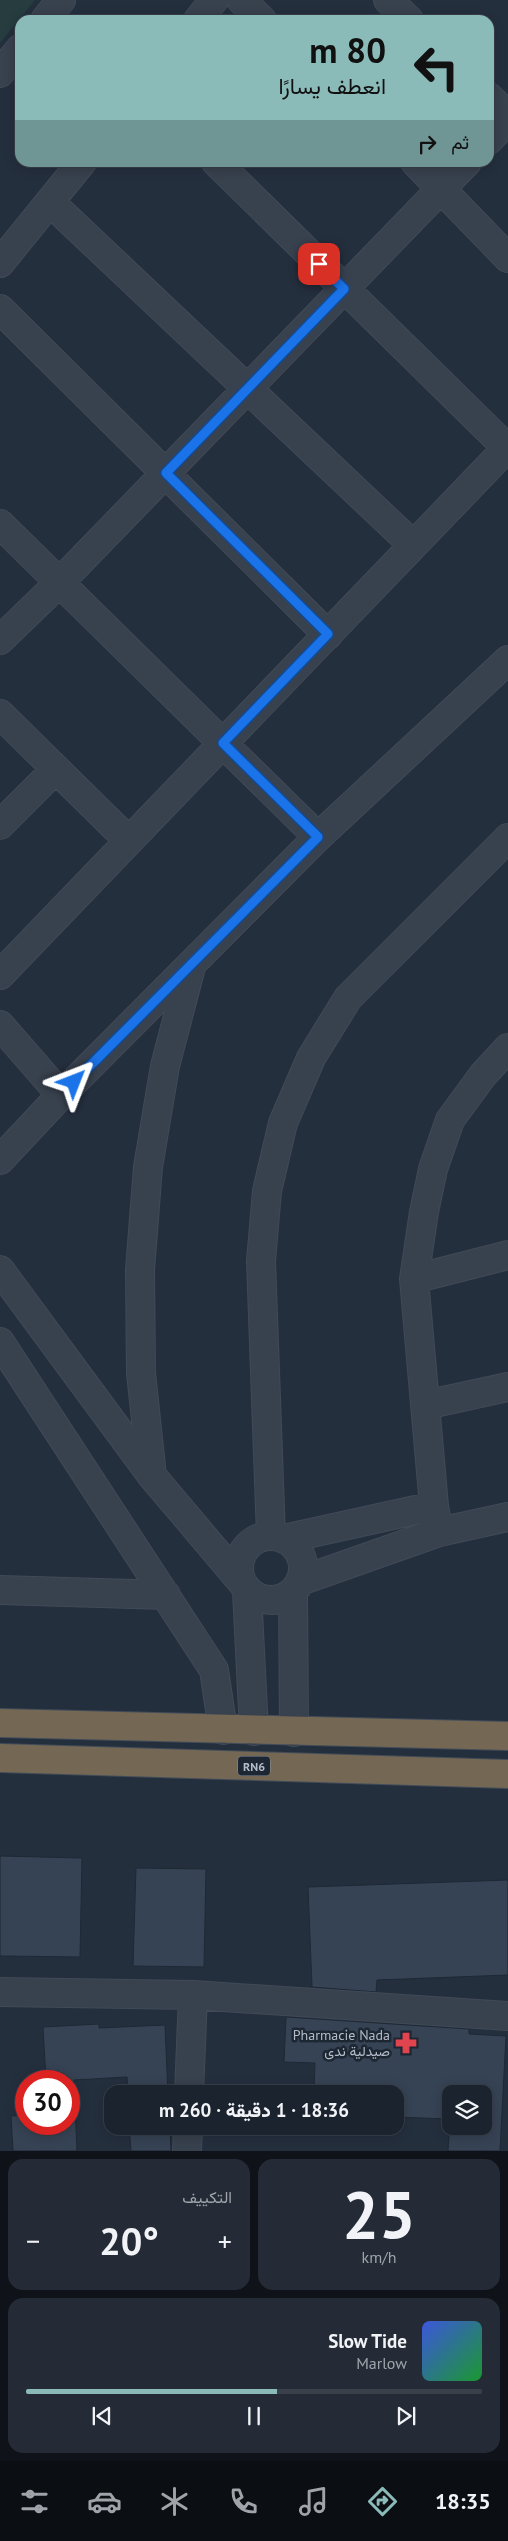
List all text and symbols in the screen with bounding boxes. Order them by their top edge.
text: 80 m [309,27,386,73]
icon: left [404,35,469,100]
text: انعطف يسارًا [279,72,386,100]
icon: right [413,130,441,158]
text: ثم [451,130,469,154]
pin [298,243,340,285]
icon: arrive [305,250,333,278]
position arrow [47,1055,99,1107]
road number: RN6 [238,1756,270,1775]
place label: Pharmacie Nada صيدلية ندى [293,2026,390,2060]
pharmacy icon: Pharmacie Nada صيدلية ندى [393,2030,419,2056]
speed limit sign: 30 [15,2070,80,2135]
map controls [442,2085,492,2135]
button: layers [442,2085,492,2135]
text: 18:36 · 1 دقيقة · 260 m [159,2098,349,2122]
text: 25 [342,2172,416,2256]
text: التكييف [182,2187,232,2207]
text: 20° [99,2216,159,2265]
text: − [26,2222,40,2259]
text: + [218,2222,232,2259]
text: km/h [361,2247,397,2267]
text: Slow Tide [328,2329,407,2353]
text: Marlow [356,2353,407,2373]
icon: previous [88,2402,116,2430]
icon: pause [240,2402,268,2430]
icon: next [392,2402,420,2430]
icon: filters [17,2484,52,2519]
icon: car [87,2484,122,2519]
icon: climate [157,2484,192,2519]
icon: phone [226,2484,261,2519]
icon: music [296,2484,331,2519]
icon: directions [365,2484,400,2519]
text: 18:35 [435,2487,491,2515]

